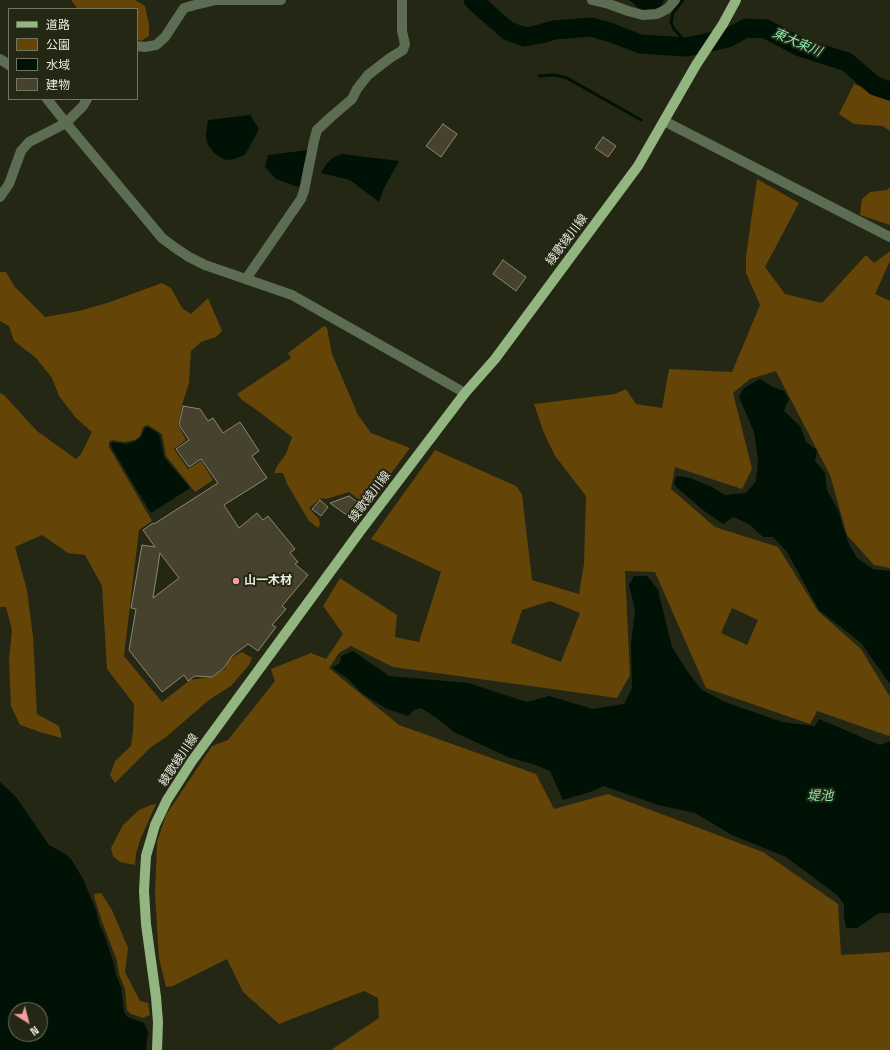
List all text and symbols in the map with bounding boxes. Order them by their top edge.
legend [8,8,138,100]
text: 道路 [46,17,70,33]
water label: 東大束川 [770,26,824,60]
text: 公園 [46,37,70,53]
text: 水域 [46,57,70,73]
text: 建物 [46,77,70,93]
street label: 綾歌綾川線 [543,212,591,268]
street label: 綾歌綾川線 [346,469,394,525]
place label: 山一木材 [244,574,292,588]
marker: 山一木材 [231,576,241,586]
street label: 綾歌綾川線 [156,731,202,789]
water label: 堤池 [807,788,833,804]
north arrow [8,1002,48,1042]
text: N [27,1023,42,1039]

